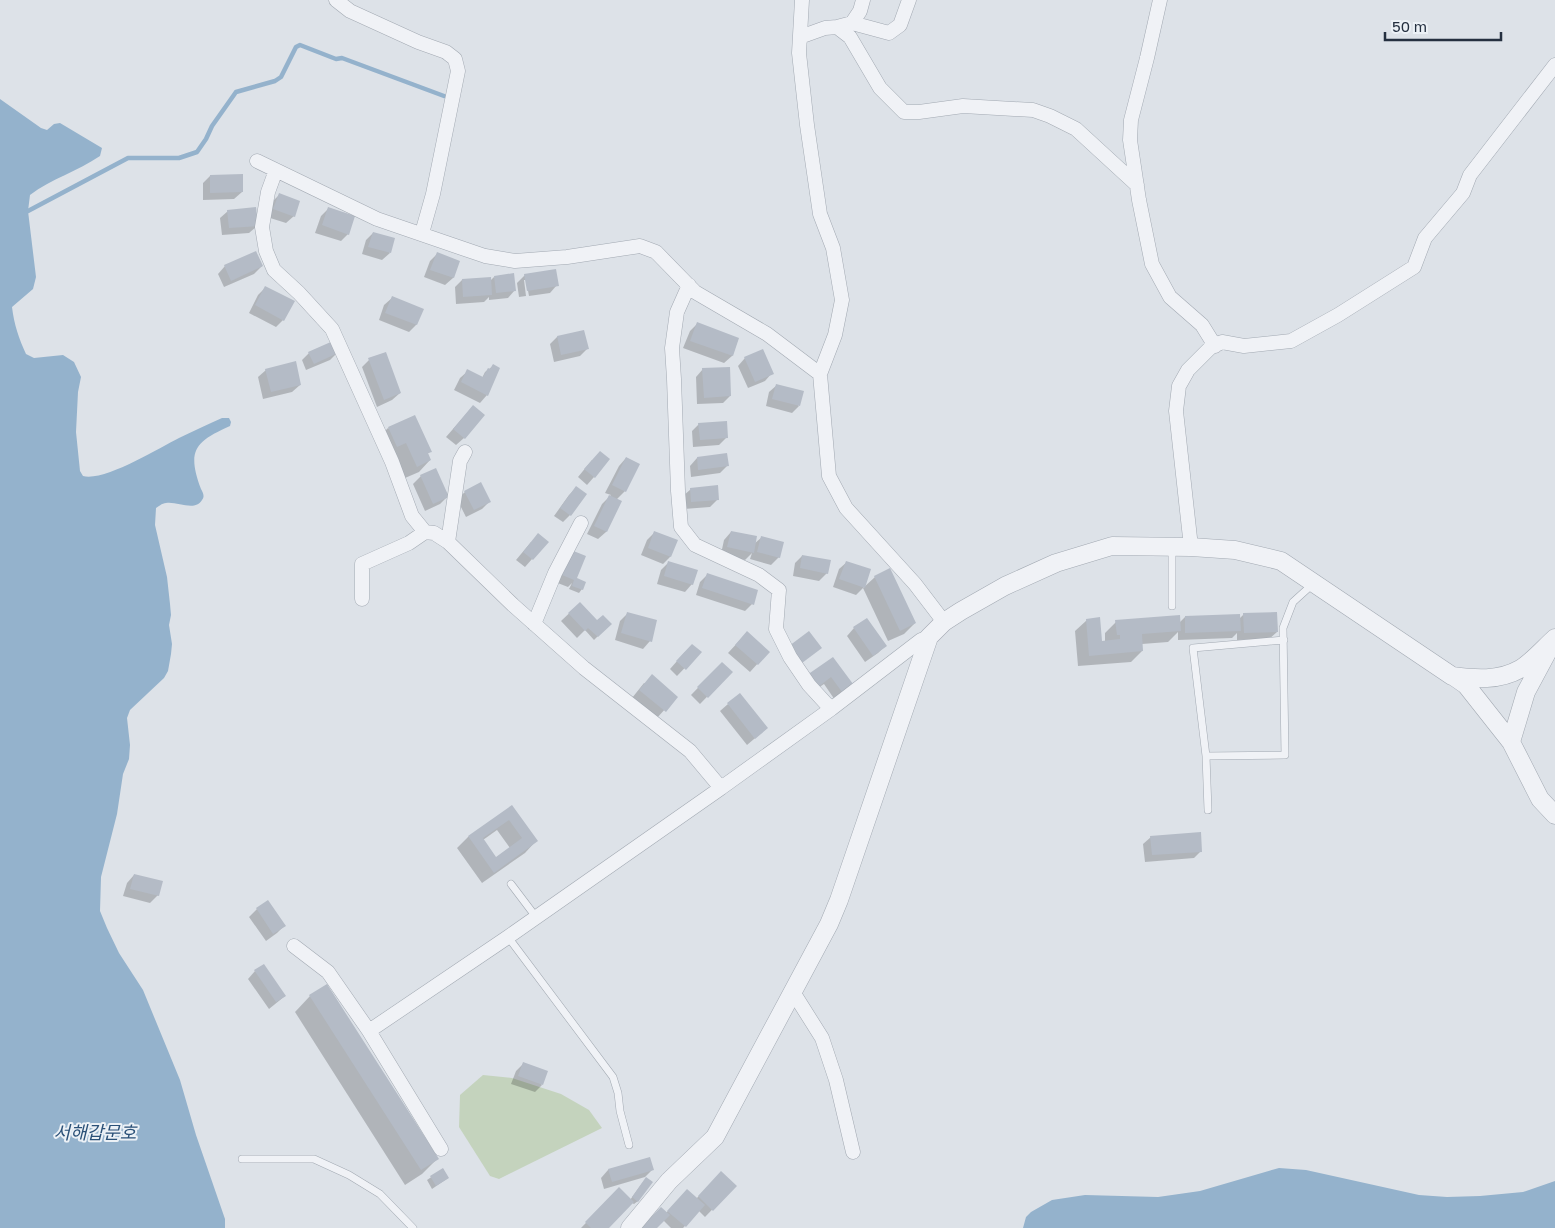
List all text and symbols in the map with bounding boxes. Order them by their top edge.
scale bar [1385,10,1501,42]
text: 50 m [1392,17,1427,35]
water label: 서해갑문호 [54,1121,138,1143]

